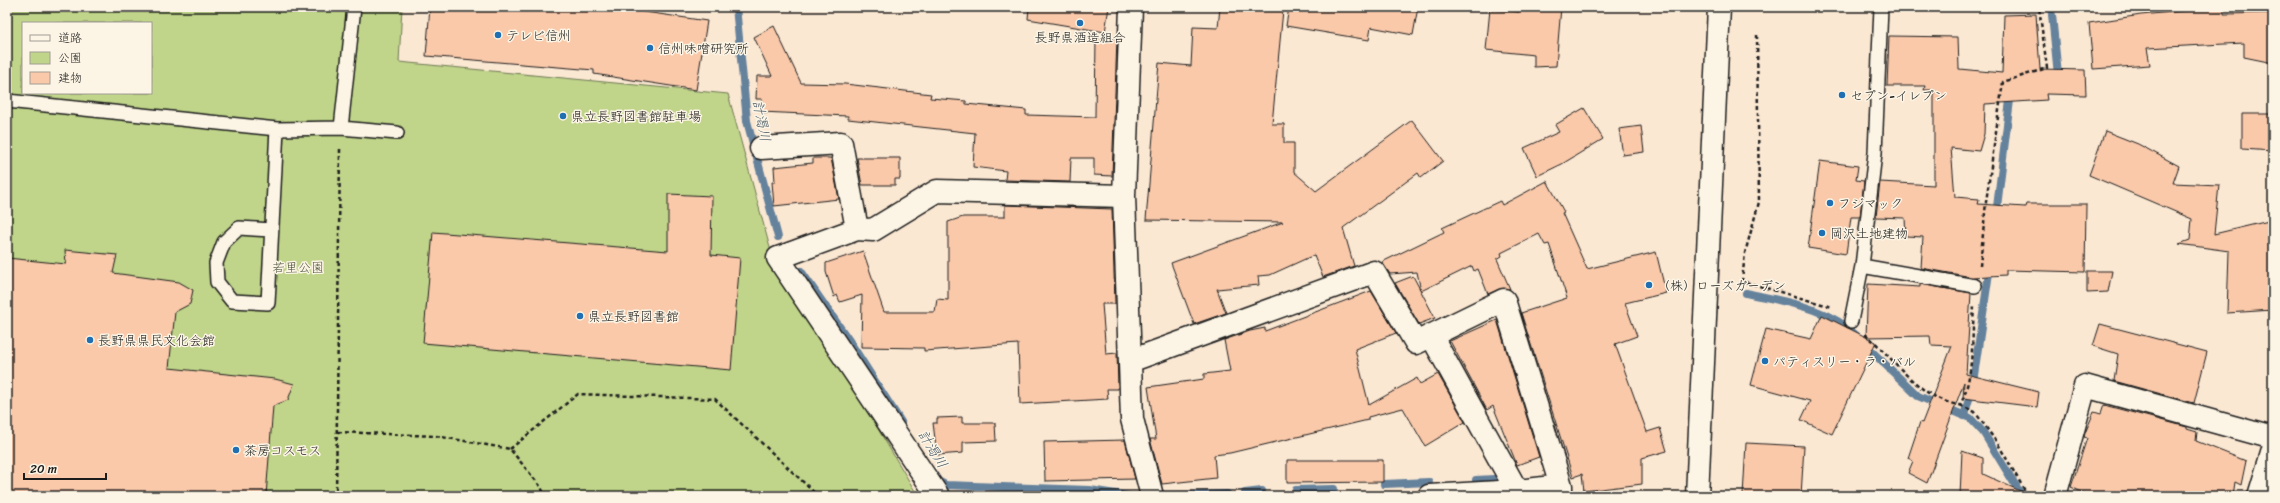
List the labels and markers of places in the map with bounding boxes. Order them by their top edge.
marker: 長野県酒造組合 [1075,18,1085,28]
place label: テレビ信州 [506,24,571,47]
place label: 長野県酒造組合 [1034,26,1126,49]
marker: テレビ信州 [493,30,503,40]
place label: 信州味噌研究所 [658,37,749,60]
marker: 信州味噌研究所 [645,43,655,53]
place label: セブン-イレブン [1850,84,1947,107]
marker: セブン-イレブン [1837,90,1847,100]
place label: 県立長野図書館駐車場 [571,105,701,128]
marker: 県立長野図書館駐車場 [558,111,568,121]
place label: フジマック [1838,192,1903,215]
marker: フジマック [1825,198,1835,208]
place label: 岡沢土地建物 [1830,222,1908,245]
marker: 岡沢土地建物 [1817,228,1827,238]
place label: （株）ローズガーデン [1657,274,1786,297]
marker: （株）ローズガーデン [1644,280,1654,290]
place label: 県立長野図書館 [588,305,679,328]
marker: 県立長野図書館 [575,311,585,321]
place label: 長野県県民文化会館 [98,329,215,352]
marker: 長野県県民文化会館 [85,335,95,345]
place label: パティスリー・ラ・バル [1773,350,1916,373]
marker: パティスリー・ラ・バル [1760,356,1770,366]
place label: 茶房コスモス [244,439,321,462]
marker: 茶房コスモス [231,445,241,455]

